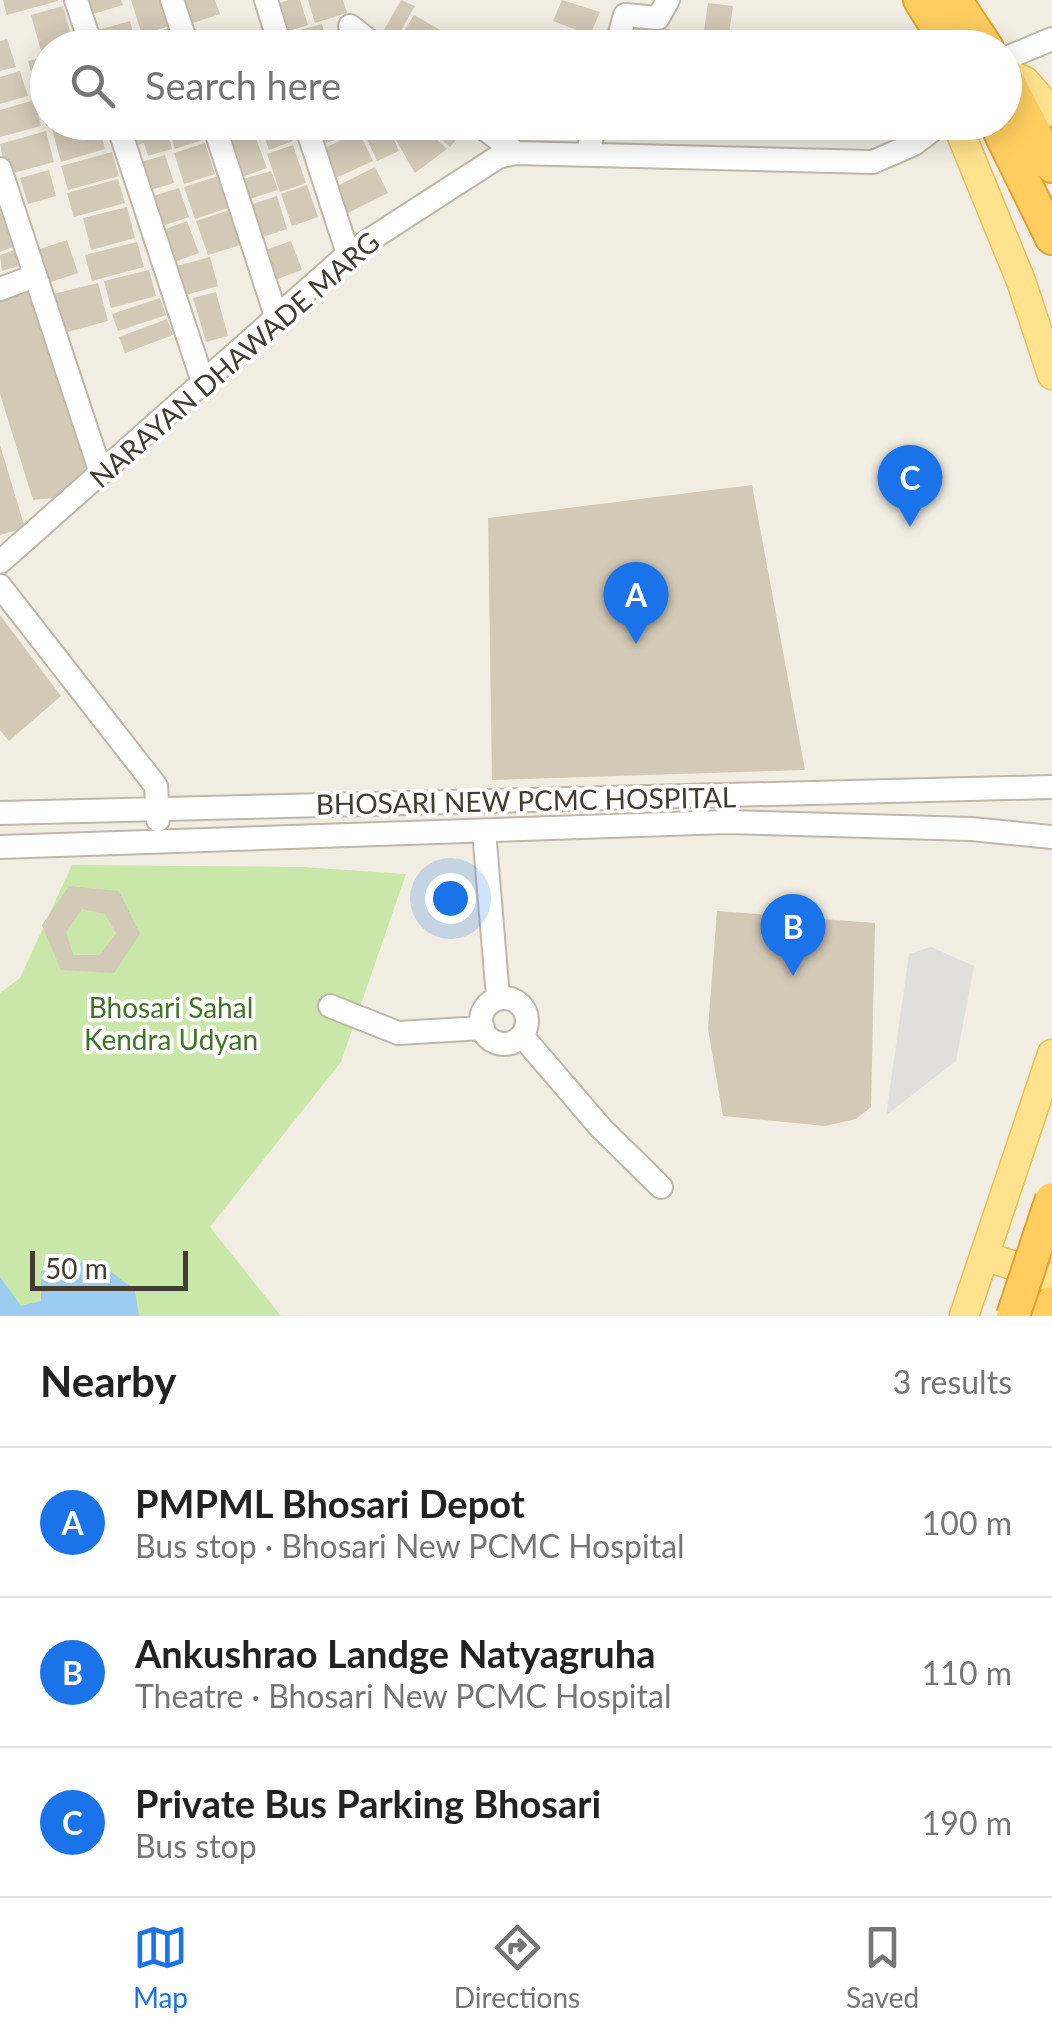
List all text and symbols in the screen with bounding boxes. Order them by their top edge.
search box [30,30,1022,140]
icon: search [65,58,120,113]
text: Search here [145,62,341,108]
street label: NARAYAN DHAWADE MARG [82,224,386,494]
pin: C [878,444,942,527]
pin: A [604,562,668,644]
street label: BHOSARI NEW PCMC HOSPITAL [315,779,737,821]
your location [425,873,476,924]
pin: B [760,894,826,976]
park label: Bhosari Sahal Kendra Udyan [84,990,258,1056]
scale bar [30,1246,188,1290]
text: 50 m [45,1251,108,1285]
text: Nearby [40,1356,177,1406]
text: 3 results [893,1362,1012,1401]
text: PMPML Bhosari Depot [135,1480,525,1526]
text: A [61,1503,84,1542]
text: 100 m [922,1503,1012,1542]
text: Bus stop · Bhosari New PCMC Hospital [135,1526,685,1565]
text: Ankushrao Landge Natyagruha [135,1630,655,1676]
text: B [62,1653,83,1692]
text: 110 m [922,1653,1012,1692]
text: Theatre · Bhosari New PCMC Hospital [135,1676,671,1715]
text: Private Bus Parking Bhosari [135,1780,601,1826]
text: C [62,1803,83,1842]
text: 190 m [922,1803,1012,1842]
text: Bus stop [135,1826,257,1865]
tab: Map [133,1920,188,2014]
tab: Directions [454,1920,580,2014]
tab: Saved [846,1920,919,2014]

